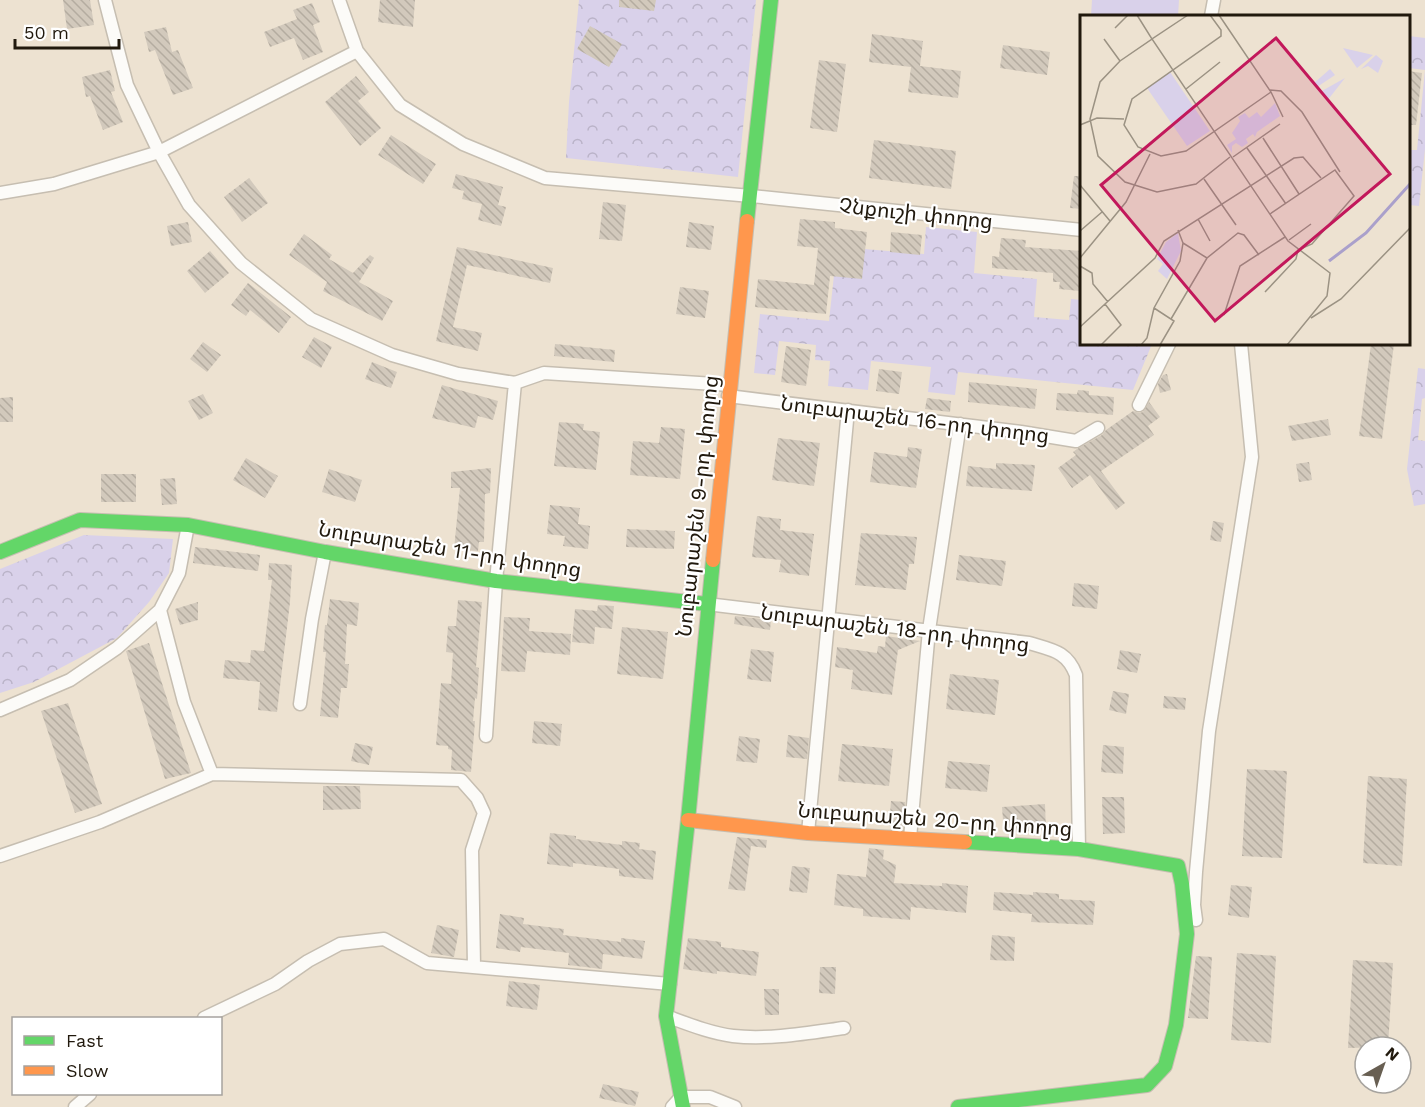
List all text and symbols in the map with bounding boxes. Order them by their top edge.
scale bar [15,12,118,50]
inset map [1080,15,1410,345]
text: 50 m [24,22,69,43]
street label: Չնքուշի փողոց [838,192,994,234]
street label: Նուբարաշեն 9-րդ փողոց [671,374,723,638]
street label: Նուբարաշեն 16-րդ փողոց [779,390,1051,448]
street label: Նուբարաշեն 11-րդ փողոց [317,516,583,582]
street label: Նուբարաշեն 18-րդ փողոց [759,599,1031,657]
street label: Նուբարաշեն 20-րդ փողոց [797,797,1073,841]
legend [12,1017,222,1095]
text: Fast [66,1030,104,1051]
north arrow [1353,1035,1413,1095]
text: N [1382,1043,1403,1065]
text: Slow [66,1060,109,1081]

